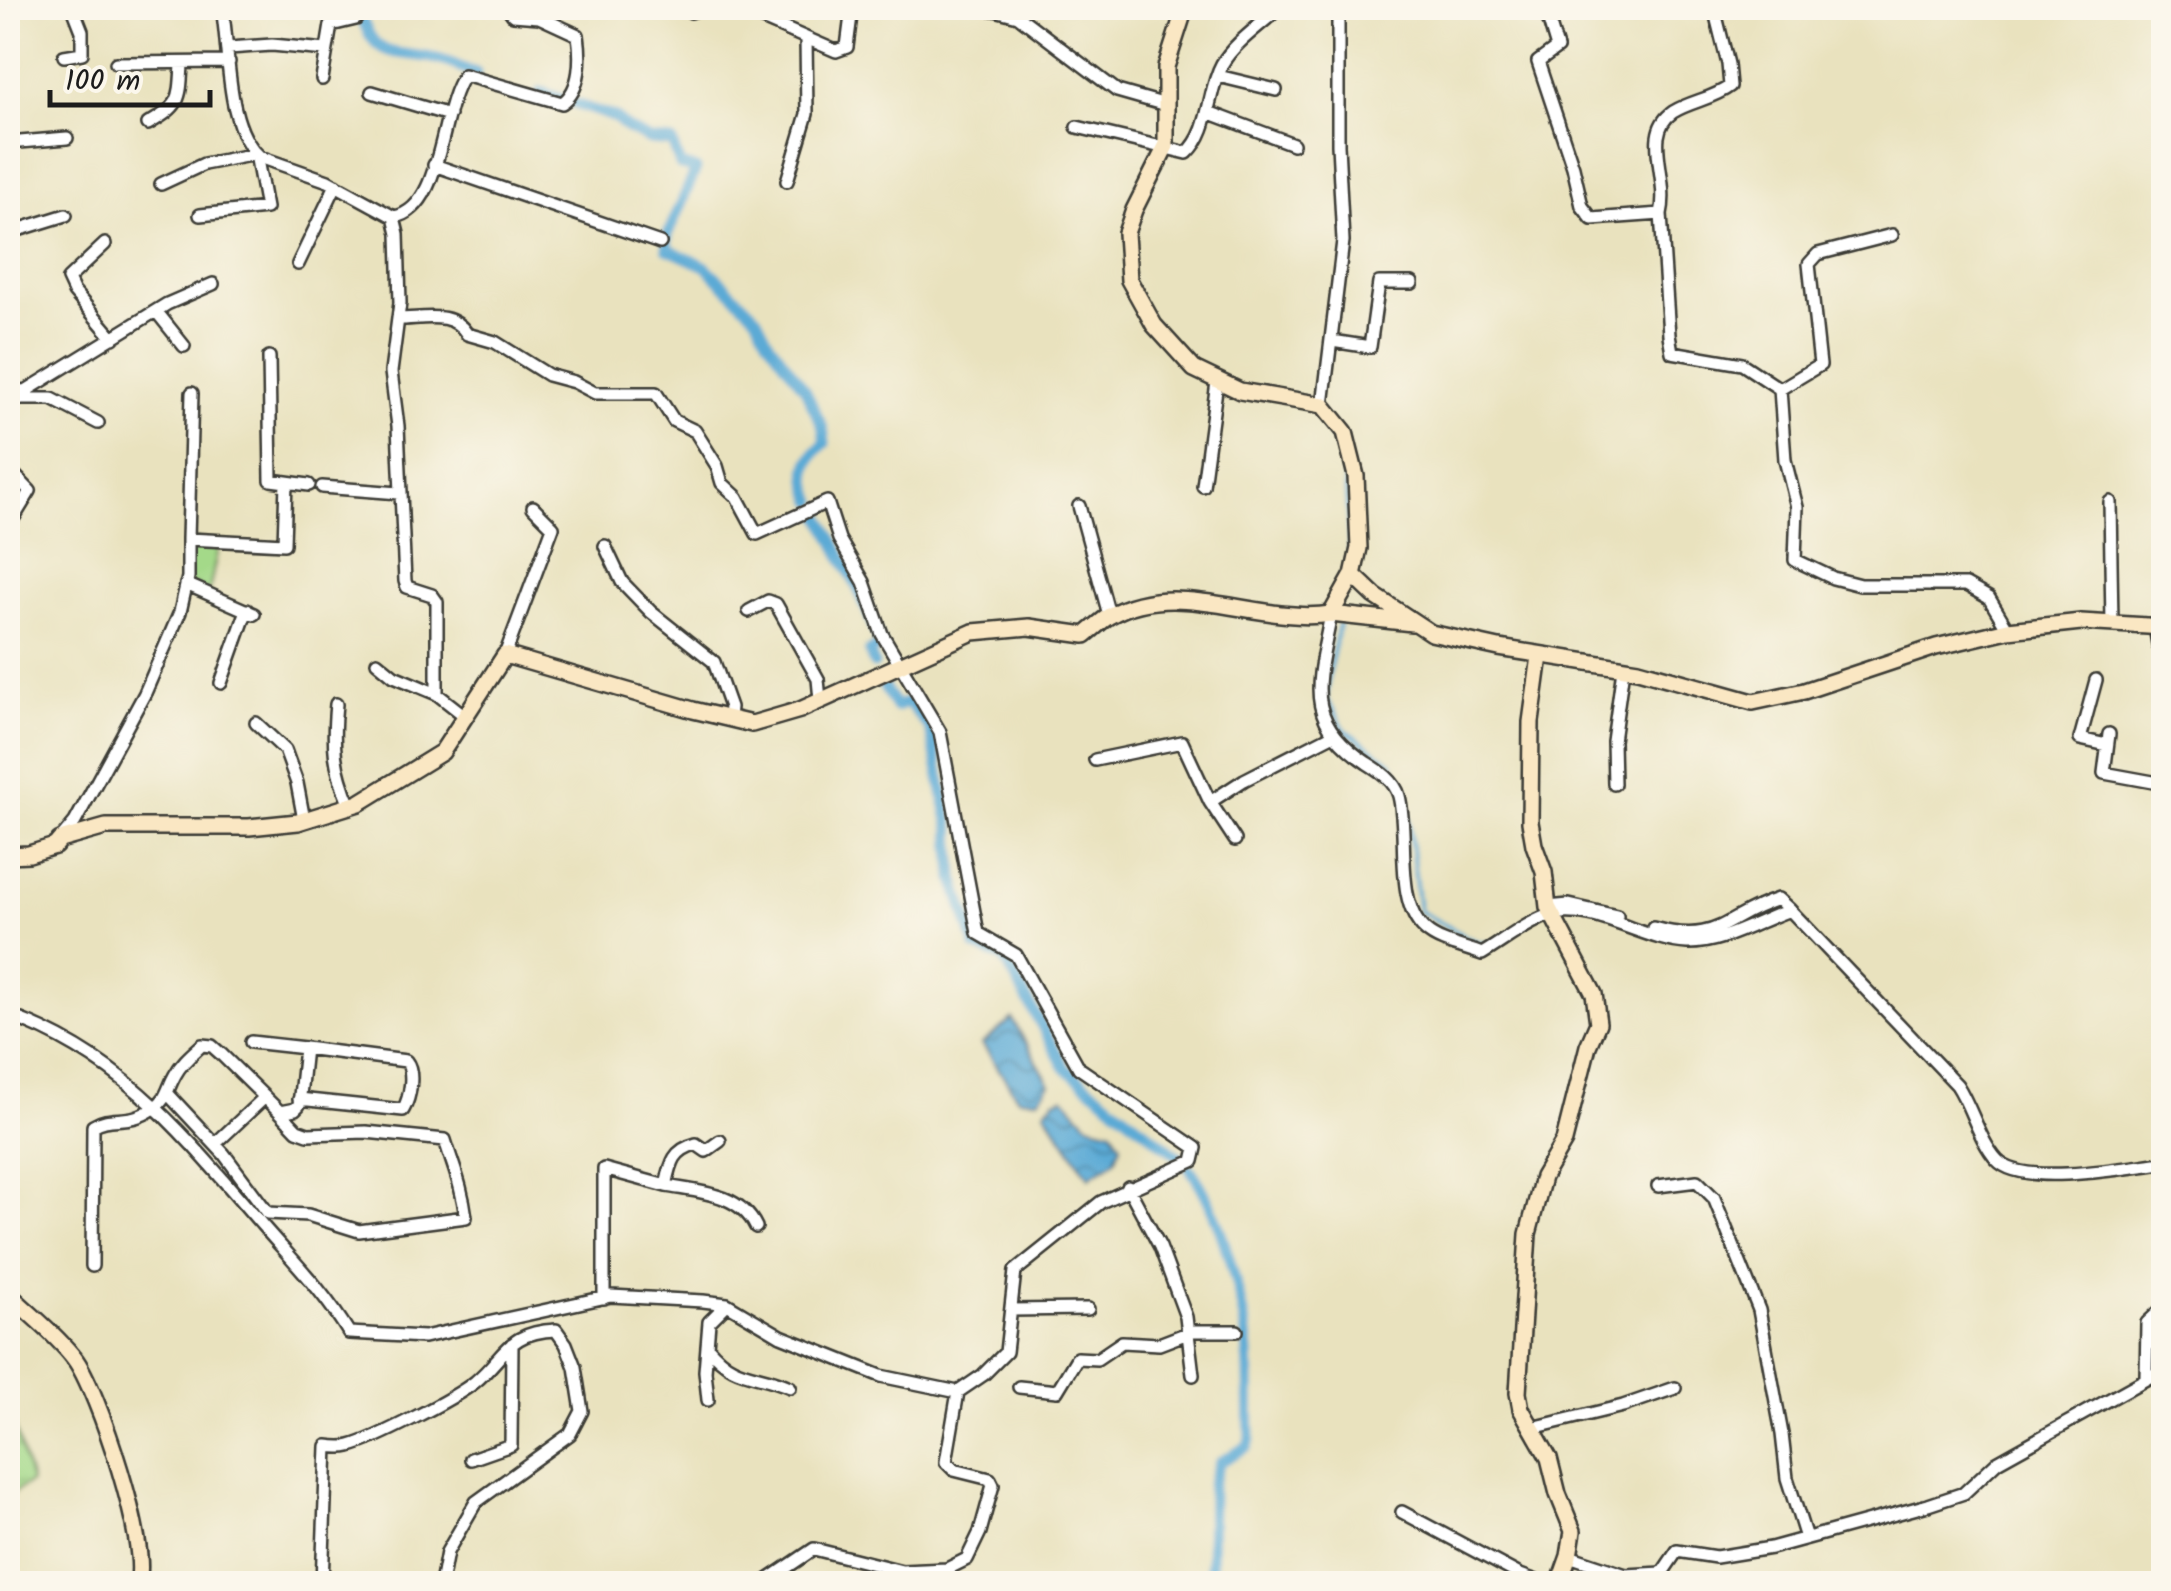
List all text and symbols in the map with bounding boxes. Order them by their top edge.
scale bar [50,45,210,107]
text: 100 m [65,58,140,106]

